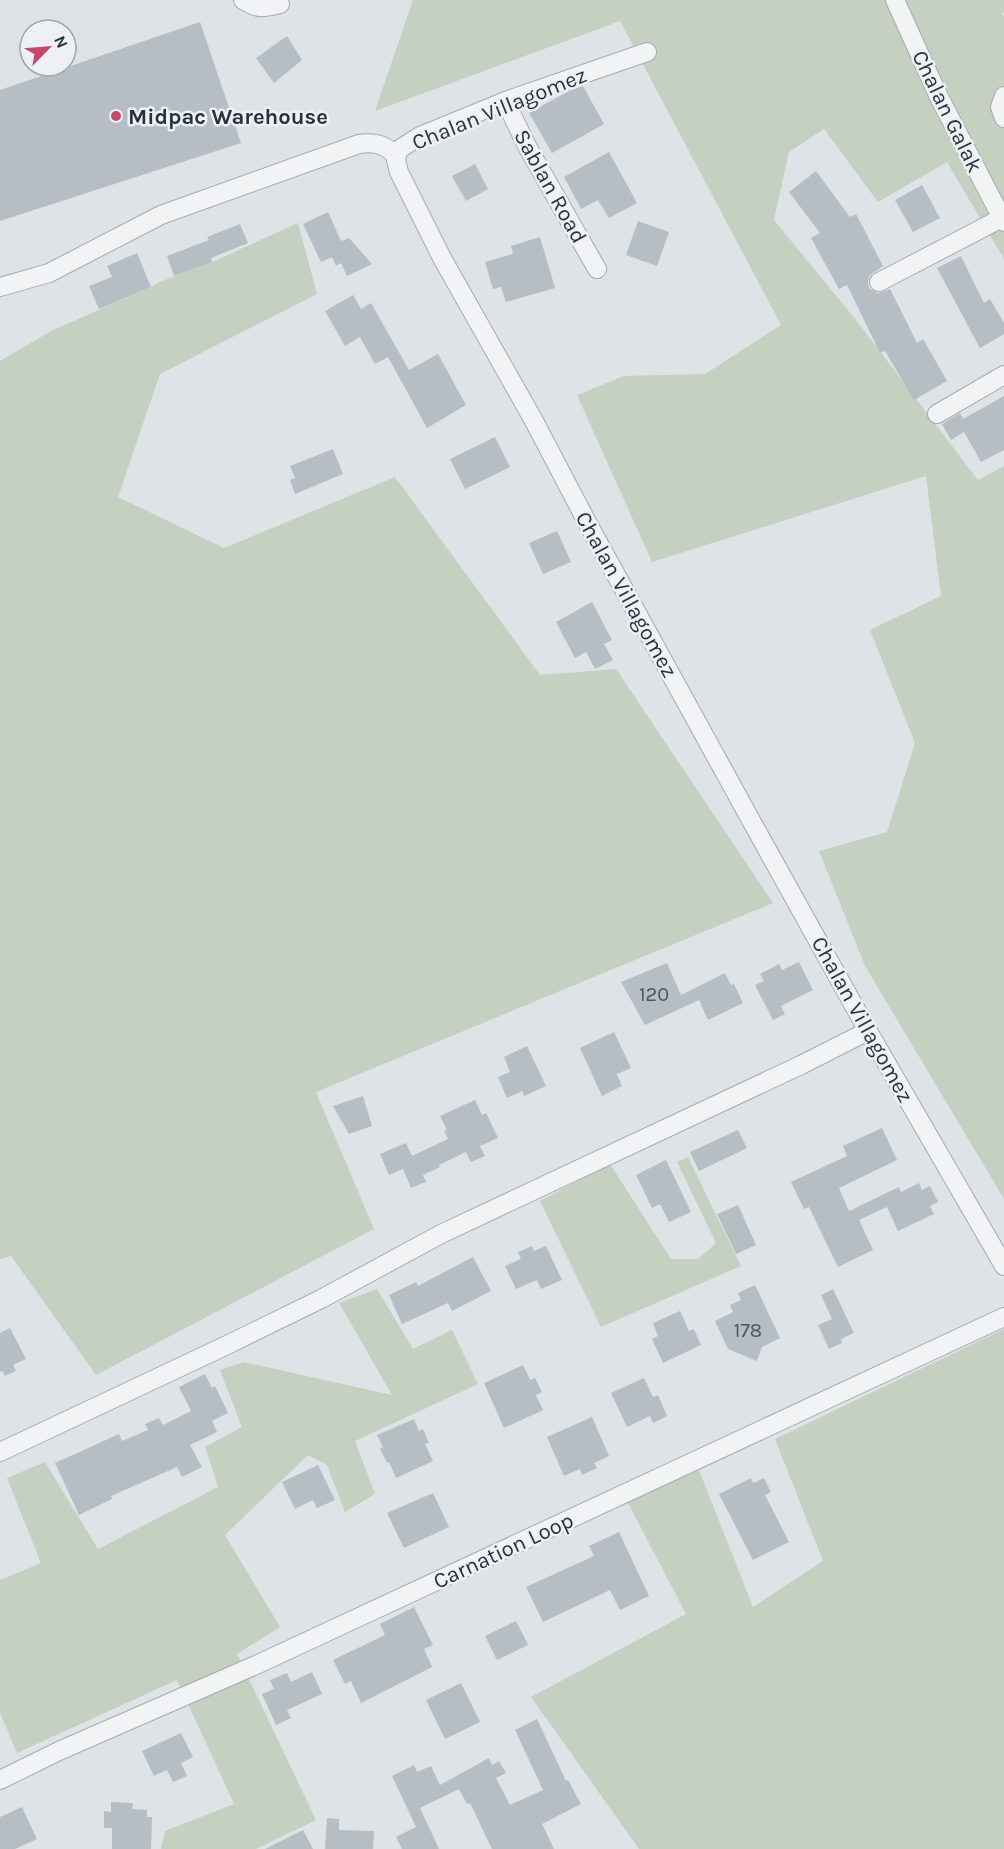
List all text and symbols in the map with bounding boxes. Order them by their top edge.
north arrow [18,18,78,78]
text: N [50,33,72,51]
street label: Chalan Galak [906,46,988,177]
street label: Chalan Villagomez [408,62,590,156]
place label: Midpac Warehouse [128,104,328,130]
marker: Midpac Warehouse [109,109,123,123]
street label: Sablan Road [508,125,592,248]
street label: Chalan Villagomez [570,507,683,682]
street label: Chalan Villagomez [806,932,919,1107]
house number: 120 [639,983,669,1006]
house number: 178 [734,1319,762,1342]
street label: Carnation Loop [429,1507,578,1595]

